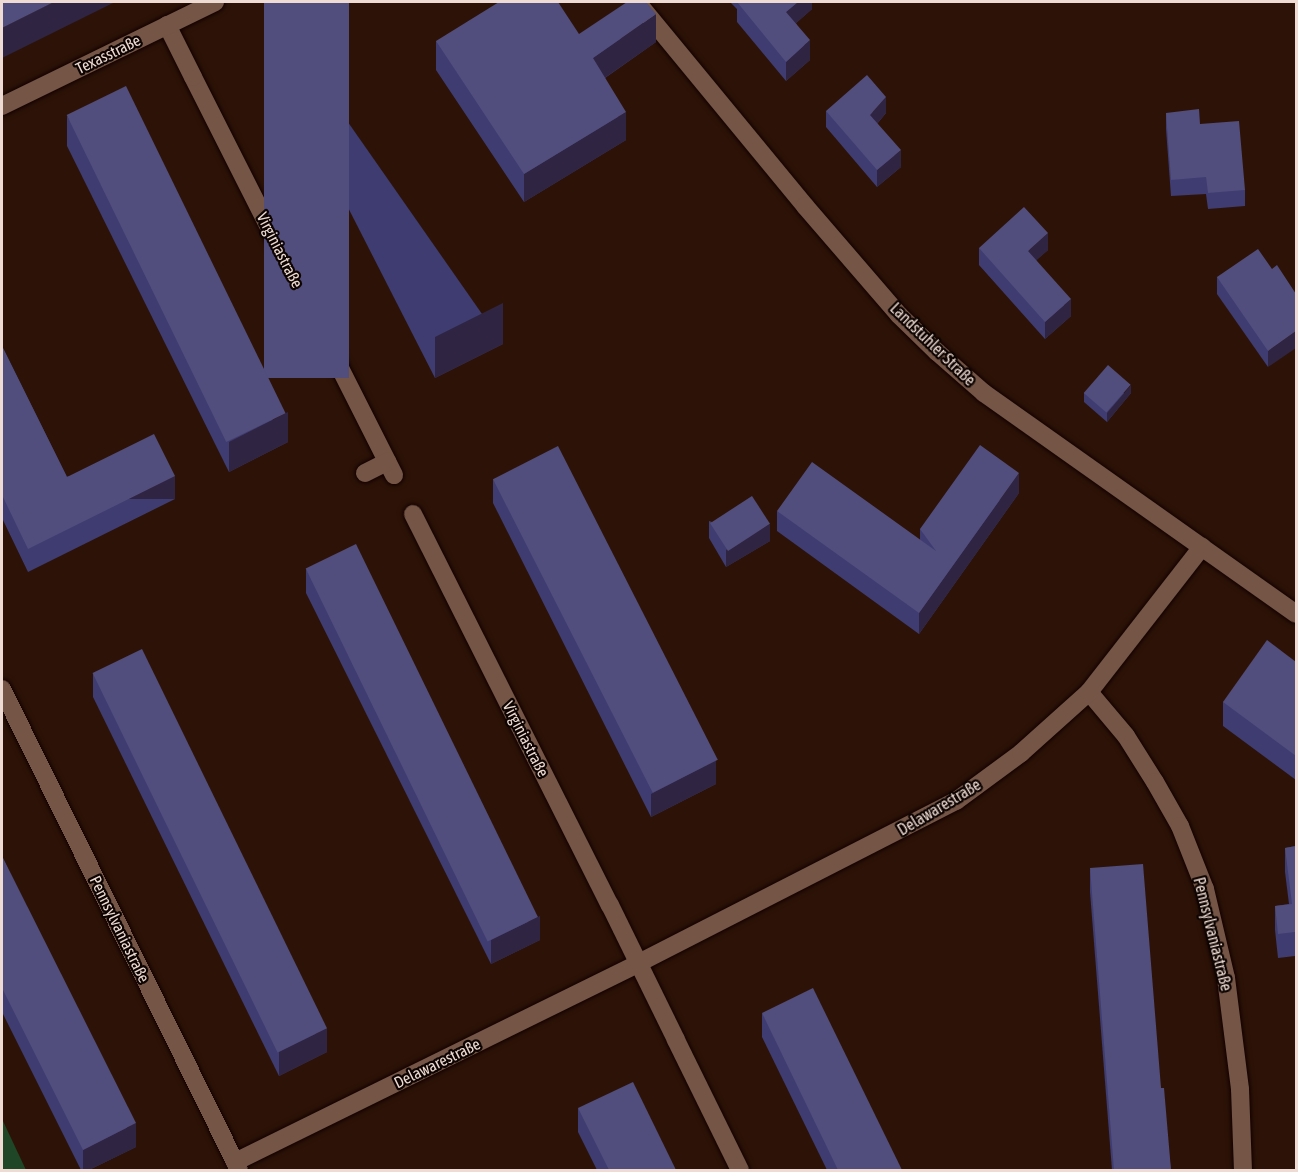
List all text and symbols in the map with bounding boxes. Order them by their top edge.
street label: Texasstraße [73,30,143,78]
street label: Virginiastraße [253,209,307,291]
street label: Landstuhler Straße [886,299,980,389]
street label: Virginiastraße [499,698,553,780]
street label: Delawarestraße [894,775,984,839]
street label: Pennsylvaniastraße [86,872,154,986]
street label: Pennsylvaniastraße [1190,875,1236,993]
street label: Delawarestraße [391,1034,483,1092]

